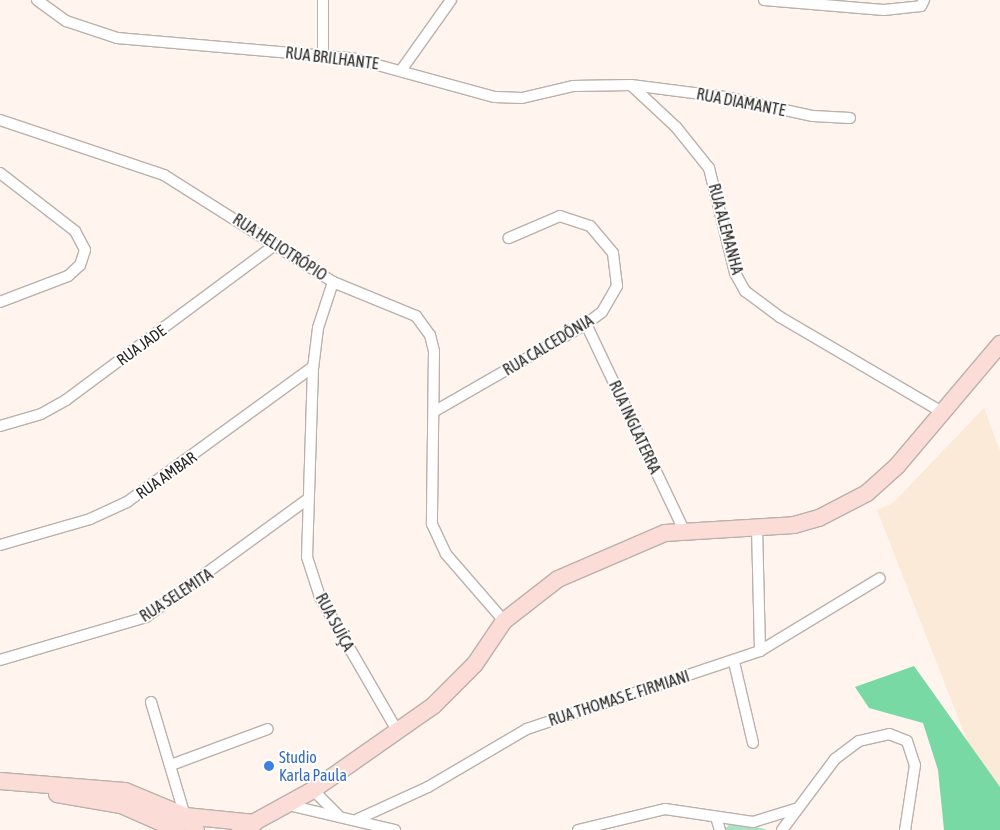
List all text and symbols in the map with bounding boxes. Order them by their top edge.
street label: RUA BRILHANTE [284,43,380,73]
street label: RUA DIAMANTE [695,84,787,120]
street label: RUA ALEMANHA [705,181,747,277]
street label: RUA HELIOTRÓPIO [229,209,331,285]
street label: RUA CALCEDÔNIA [499,310,597,380]
street label: RUA JADE [113,321,169,369]
street label: RUA INGLATERRA [605,377,665,477]
street label: RUA AMBAR [132,447,200,503]
street label: RUA SELEMITA [136,564,216,626]
street label: RUA SUÍÇA [312,590,358,654]
street label: RUA THOMAS E. FIRMIANI [546,666,692,730]
place label: Studio Karla Paula [279,747,347,785]
marker: Studio Karla Paula [263,760,275,772]

